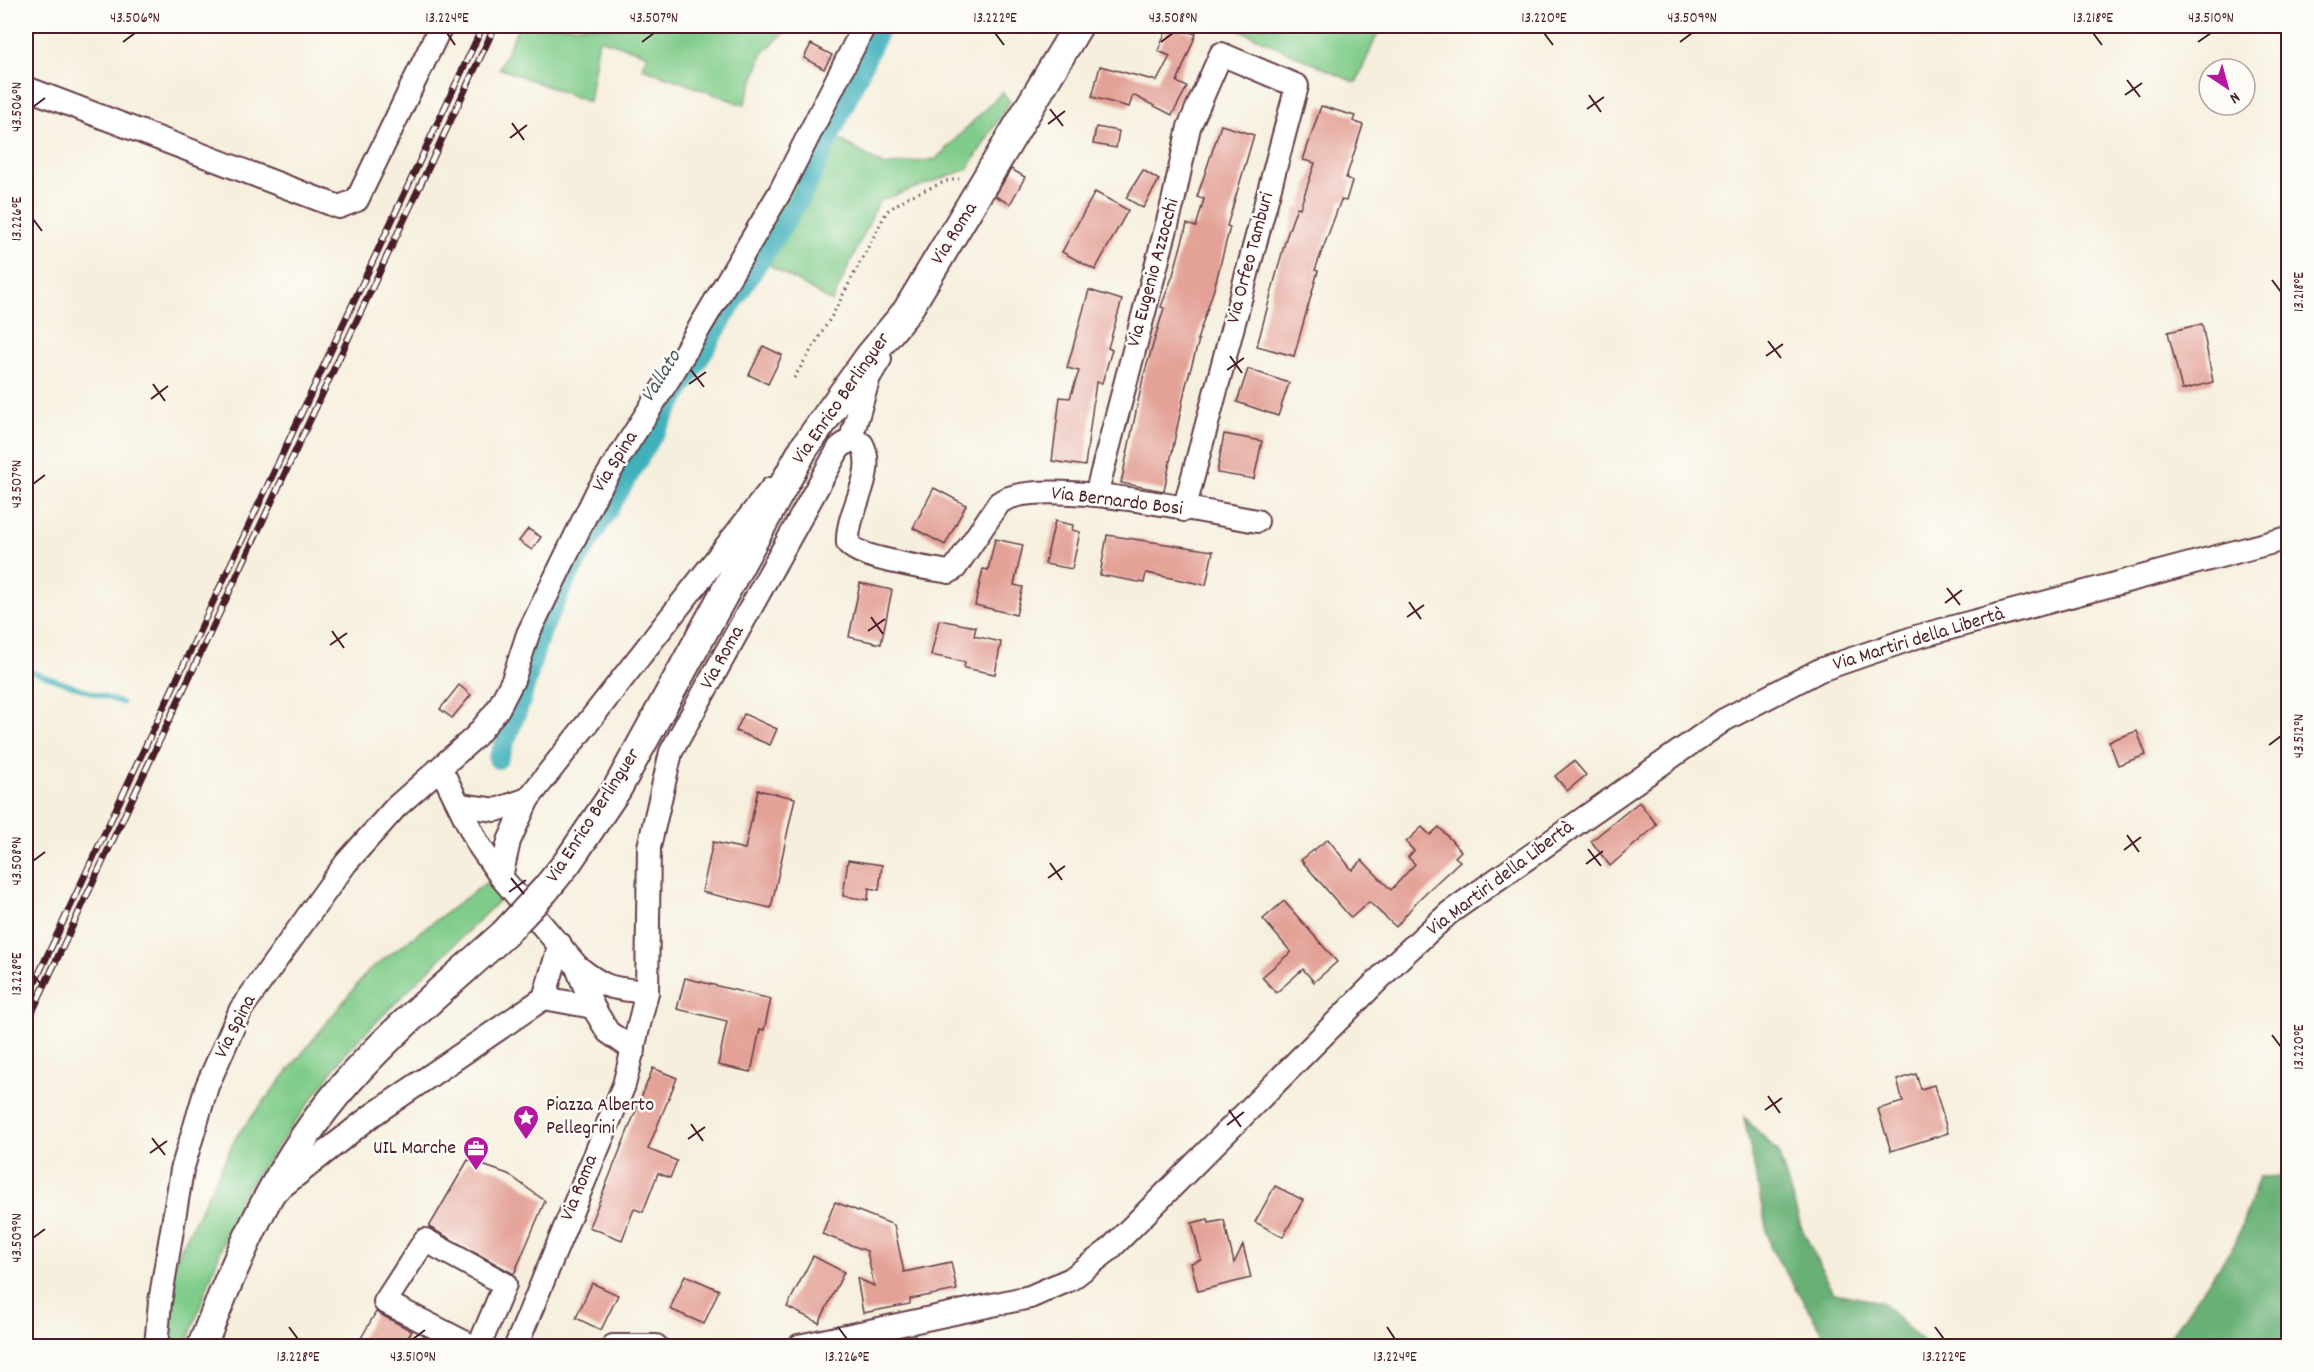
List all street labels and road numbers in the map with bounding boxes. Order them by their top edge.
street label: Via Orfeo Tamburi [1220,189,1282,327]
street label: Via Eugenio Azzocchi [1121,195,1187,350]
street label: Via Roma [925,197,985,271]
street label: Via Enrico Berlinguer [786,327,898,471]
street label: Via Spina [586,425,646,498]
street label: Via Bernardo Bosi [1050,480,1185,524]
street label: Via Martiri della Libertà [1830,601,2008,679]
street label: Via Roma [694,620,752,695]
street label: Via Enrico Berlinguer [540,743,648,889]
street label: Via Martiri della Libertà [1421,814,1581,944]
street label: Via Spina [208,990,264,1063]
street label: Via Roma [554,1150,606,1225]

